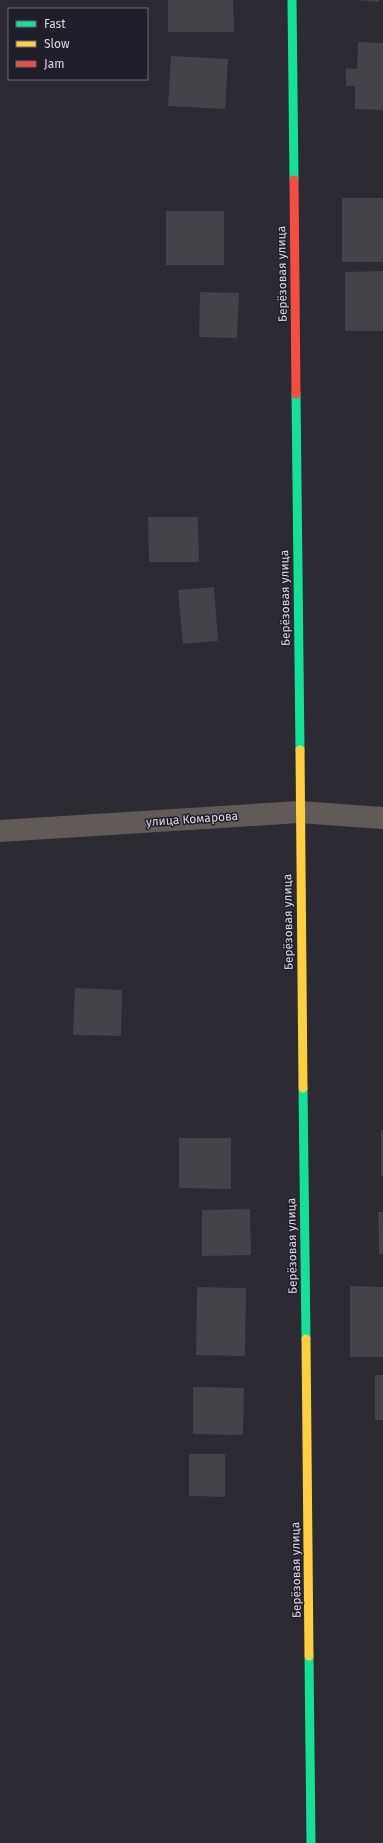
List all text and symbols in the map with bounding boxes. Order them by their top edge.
legend [8,8,148,80]
text: Fast [44,17,66,31]
text: Slow [44,37,70,51]
text: Jam [44,57,64,71]
street label: Берёзовая улица [274,226,290,322]
street label: Берёзовая улица [277,550,293,646]
street label: улица Комарова [145,809,239,829]
street label: Берёзовая улица [280,874,296,970]
street label: Берёзовая улица [284,1198,300,1294]
street label: Берёзовая улица [288,1522,304,1618]

